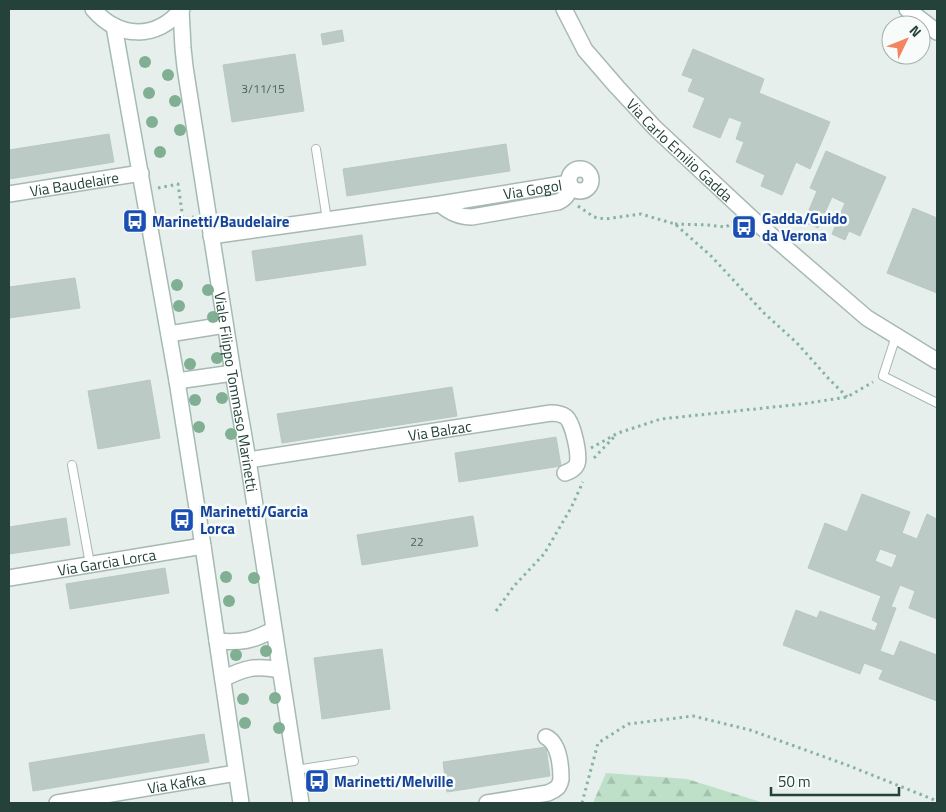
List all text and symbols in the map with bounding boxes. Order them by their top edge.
north arrow [881,15,931,65]
text: N [905,20,927,42]
house number: 3/11/15 [241,79,285,98]
street label: Via Carlo Emilio Gadda [621,93,739,207]
street label: Via Baudelaire [28,165,120,202]
street label: Via Gogol [502,173,564,205]
place label: Gadda/Guido da Verona [762,207,847,247]
bus stop icon: Marinetti/Baudelaire [122,208,148,234]
place label: Marinetti/Baudelaire [152,210,290,233]
bus stop icon: Gadda/Guido da Verona [731,214,757,240]
street label: Viale Filippo Tommaso Marinetti [209,290,264,493]
street label: Via Balzac [406,414,473,447]
place label: Marinetti/Garcia Lorca [200,500,308,540]
bus stop icon: Marinetti/Garcia Lorca [169,507,195,533]
house number: 22 [410,532,424,551]
street label: Via Garcia Lorca [56,542,158,581]
scale bar [771,764,898,796]
street label: Via Kafka [146,767,208,799]
bus stop icon: Marinetti/Melville [304,768,330,794]
place label: Marinetti/Melville [334,770,454,793]
text: 50 m [778,770,811,793]

